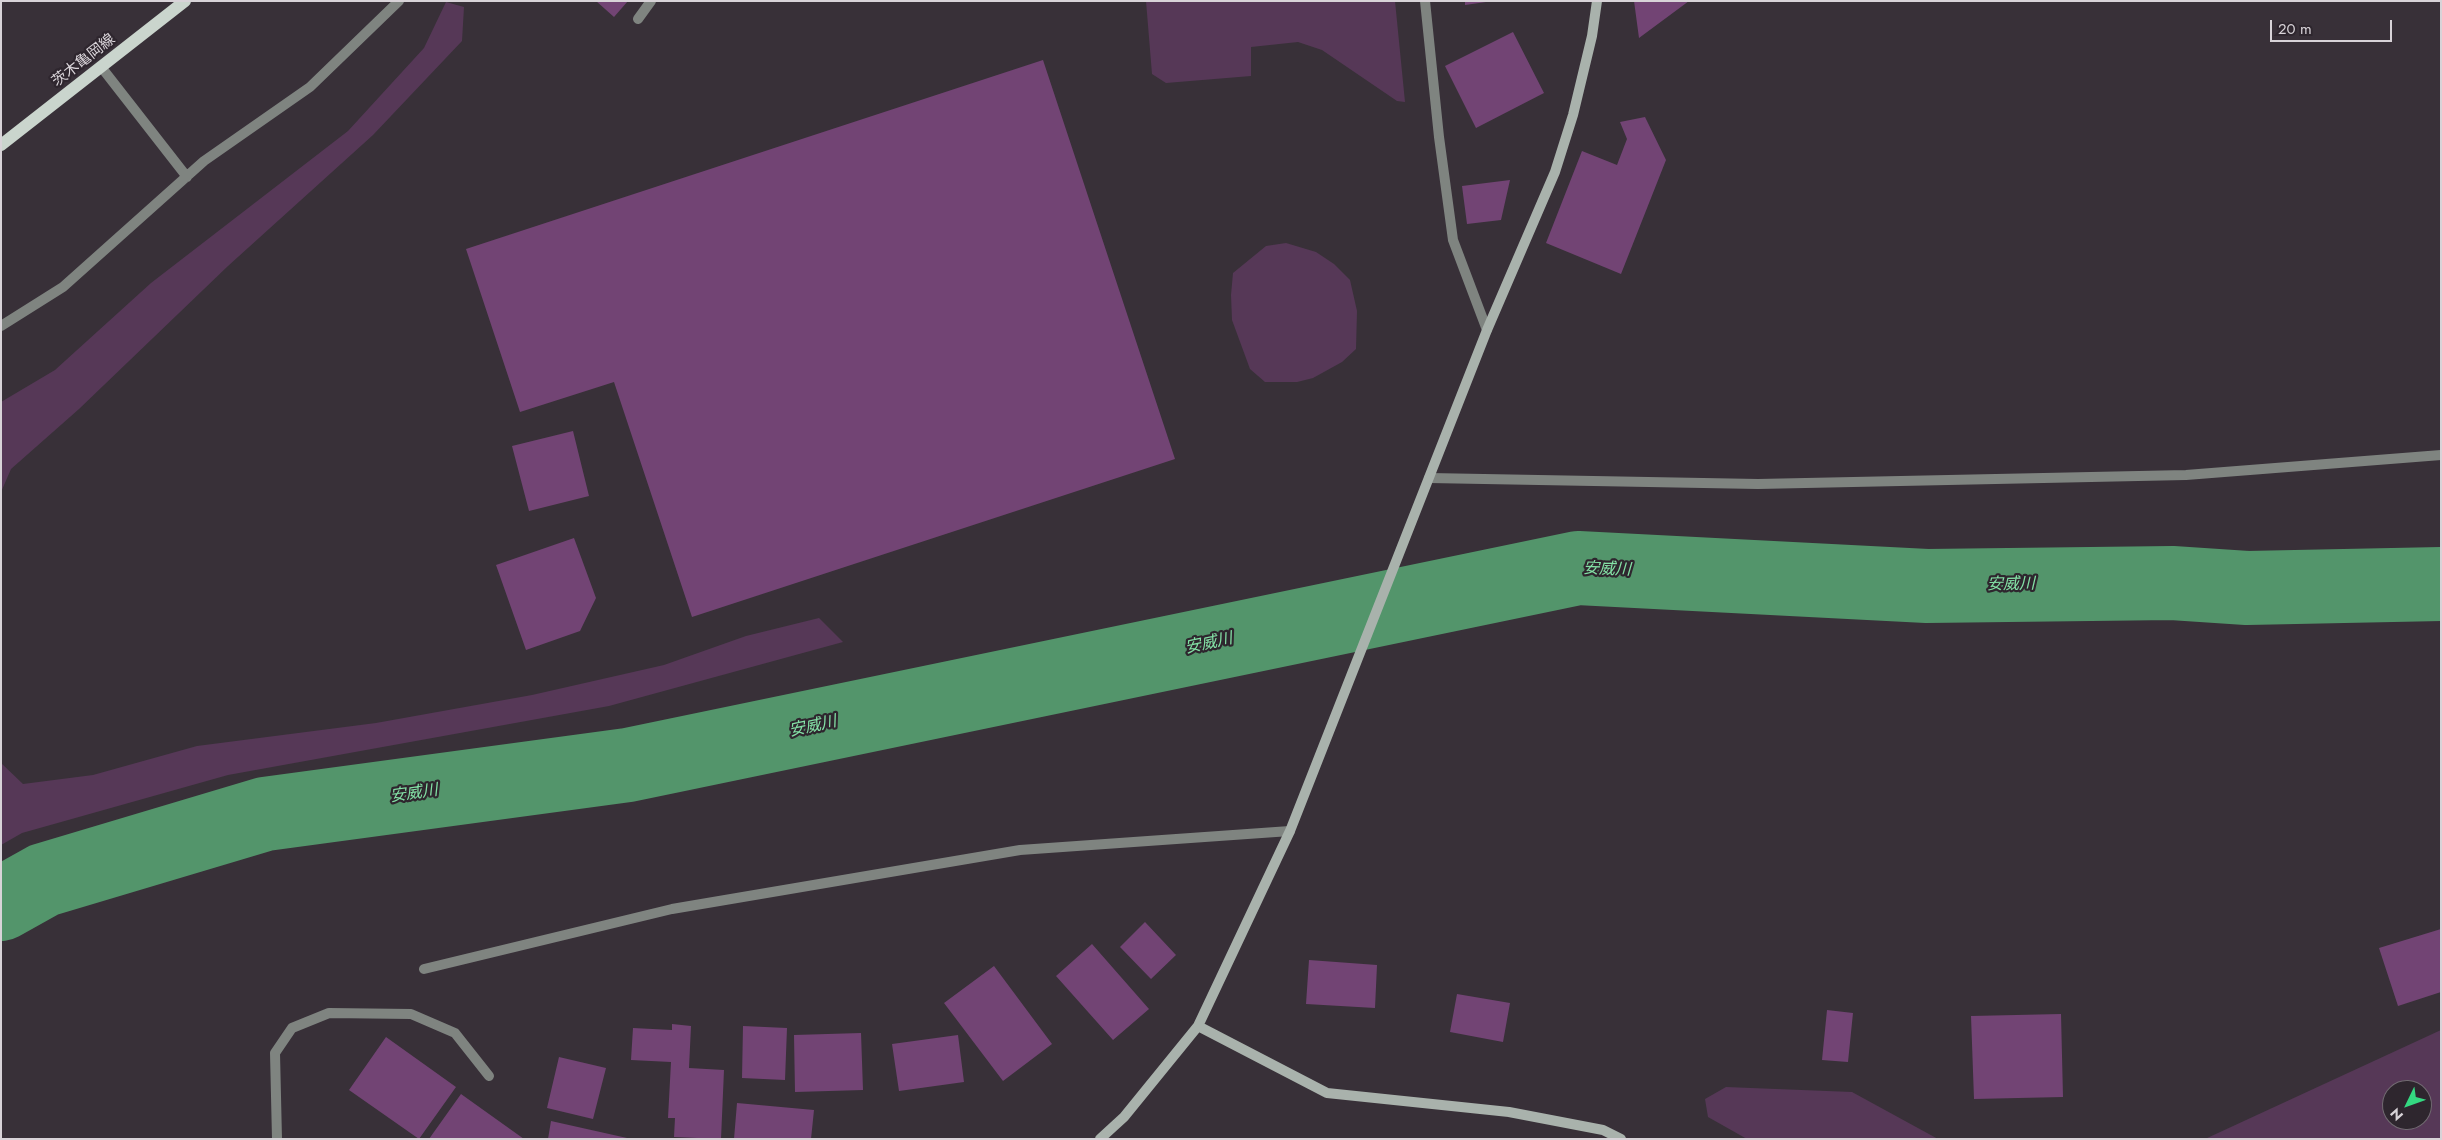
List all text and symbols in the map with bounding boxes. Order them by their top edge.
scale bar [2272,10,2394,42]
text: 20 m [2278,18,2312,40]
street label: 茨木亀岡線 [49,31,119,91]
water label: 安威川 [1583,560,1631,580]
water label: 安威川 [1987,575,2035,595]
water label: 安威川 [1184,630,1234,658]
water label: 安威川 [788,713,838,741]
water label: 安威川 [389,781,439,807]
north arrow [2382,1080,2432,1130]
text: N [2385,1104,2408,1125]

